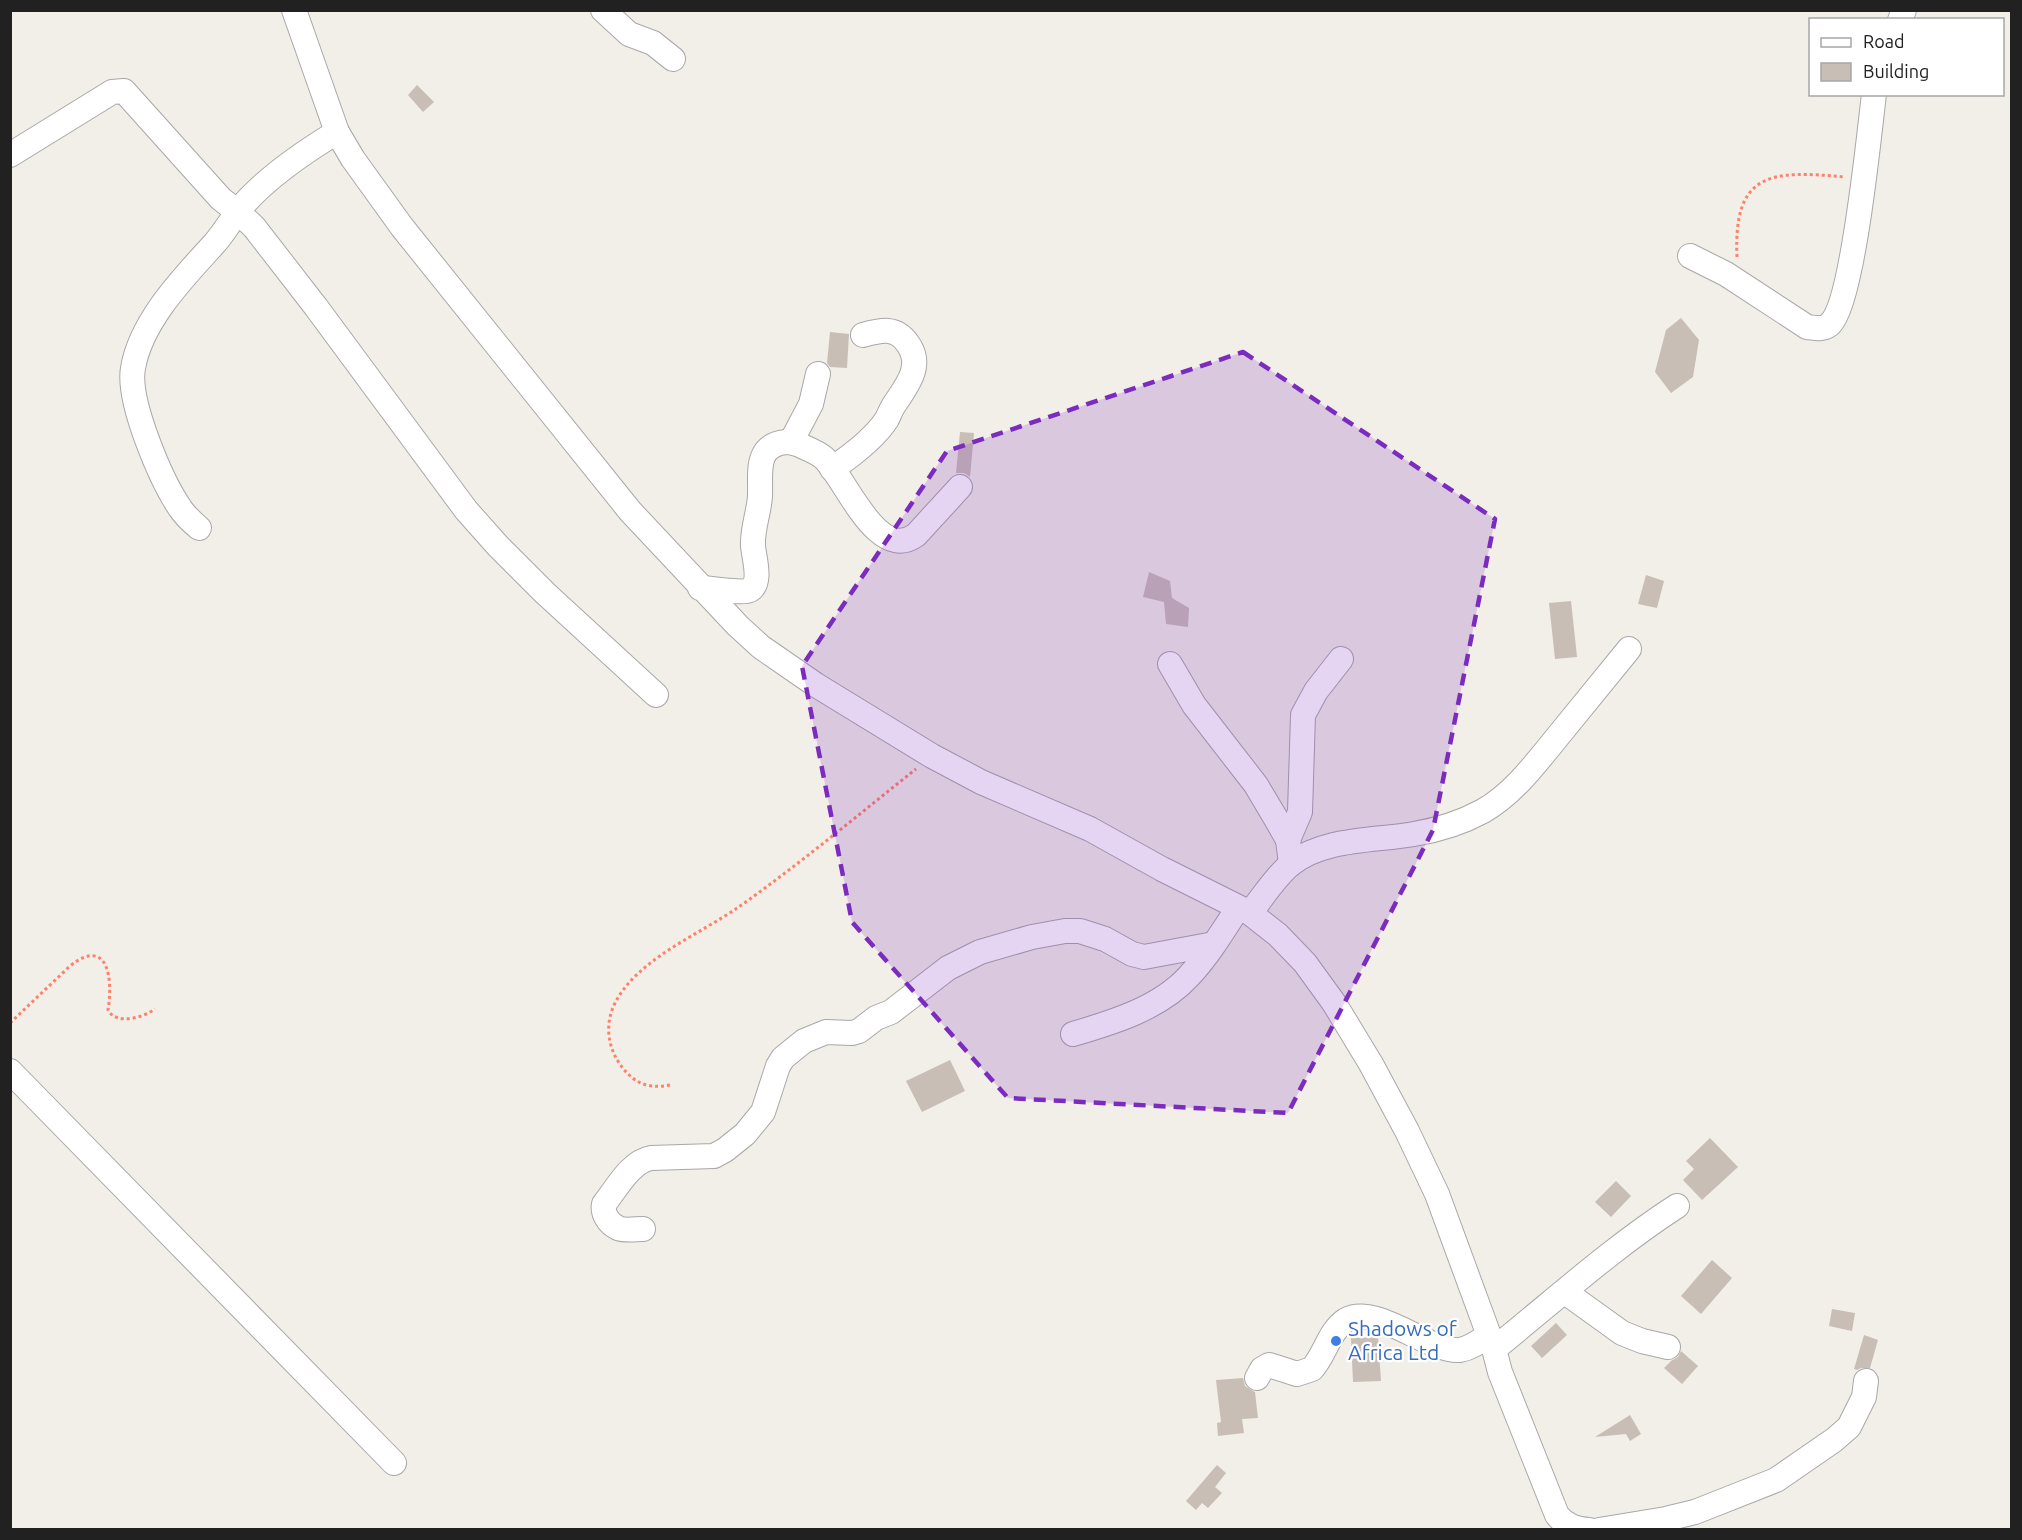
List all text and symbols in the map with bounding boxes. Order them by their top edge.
legend [1809,18,2004,96]
text: Road [1863,31,1905,51]
text: Building [1863,61,1929,81]
place label: Shadows of Africa Ltd [1348,1316,1458,1364]
marker: Shadows of Africa Ltd [1329,1334,1343,1348]

